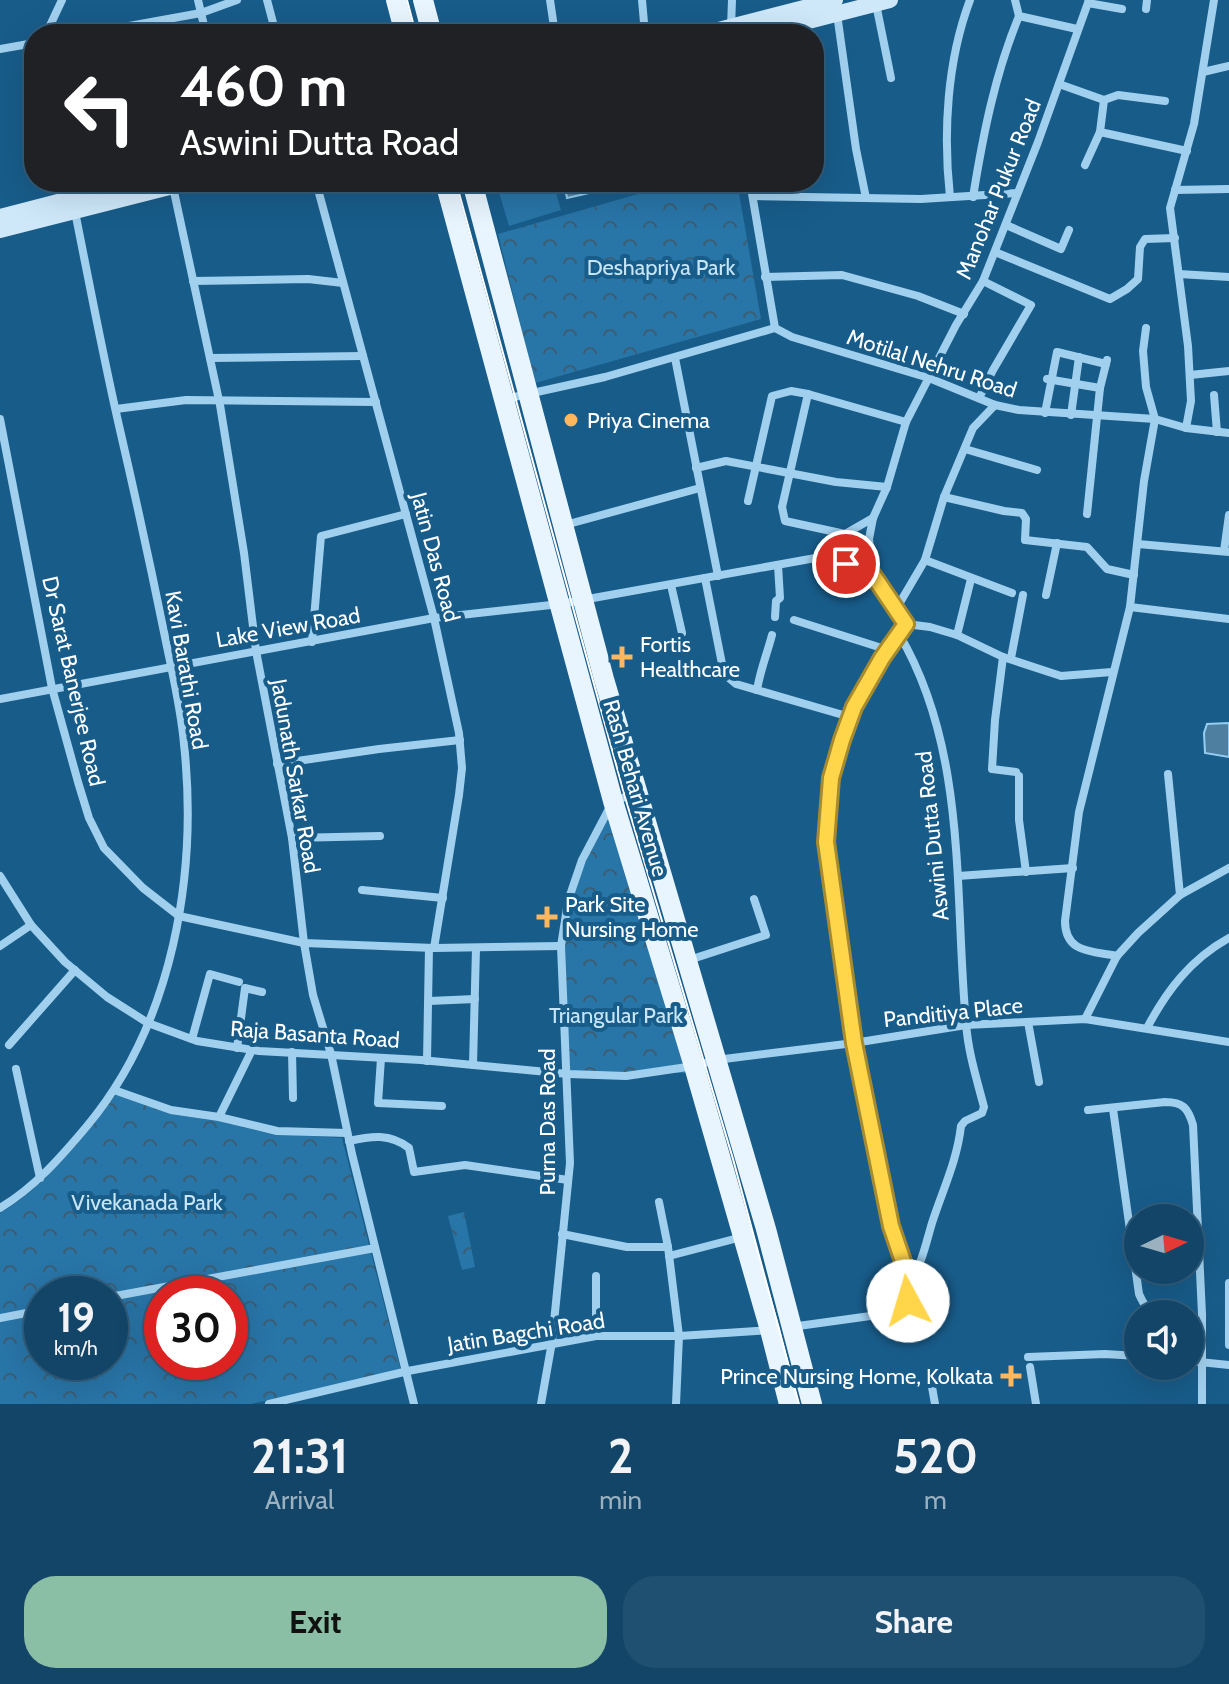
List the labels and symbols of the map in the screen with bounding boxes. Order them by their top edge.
street label: Manohar Pukur Road [950,95,1047,283]
park label: Deshapriya Park [587,254,735,281]
street label: Motilal Nehru Road [843,323,1020,404]
place label: Priya Cinema [587,407,710,434]
marker: Priya Cinema [562,411,580,429]
street label: Jatin Das Road [405,488,466,625]
pin [812,530,880,598]
street label: Dr Sarat Banerjee Road [36,573,111,789]
street label: Kavi Barathi Road [159,589,214,751]
street label: Lake View Road [214,602,362,653]
place label: Fortis Healthcare [640,631,740,683]
marker: Fortis Healthcare [611,646,633,668]
street label: Jadunath Sarkar Road [265,676,326,875]
street label: Rash Behari Avenue [597,696,674,880]
street label: Aswini Dutta Road [910,750,955,922]
place label: Park Site Nursing Home [565,891,699,943]
marker: Park Site Nursing Home [536,906,558,928]
street label: Panditiya Place [882,992,1024,1033]
park label: Triangular Park [549,1002,683,1029]
street label: Raja Basanta Road [229,1015,401,1054]
street label: Purna Das Road [534,1049,561,1195]
park label: Vivekanada Park [71,1189,223,1216]
north arrow [1124,1204,1204,1284]
position arrow [866,1259,950,1343]
speed limit sign: 30 [144,1276,248,1380]
street label: Jatin Bagchi Road [444,1307,607,1358]
place label: Prince Nursing Home, Kolkata [720,1363,993,1390]
marker: Prince Nursing Home, Kolkata [1000,1365,1022,1387]

